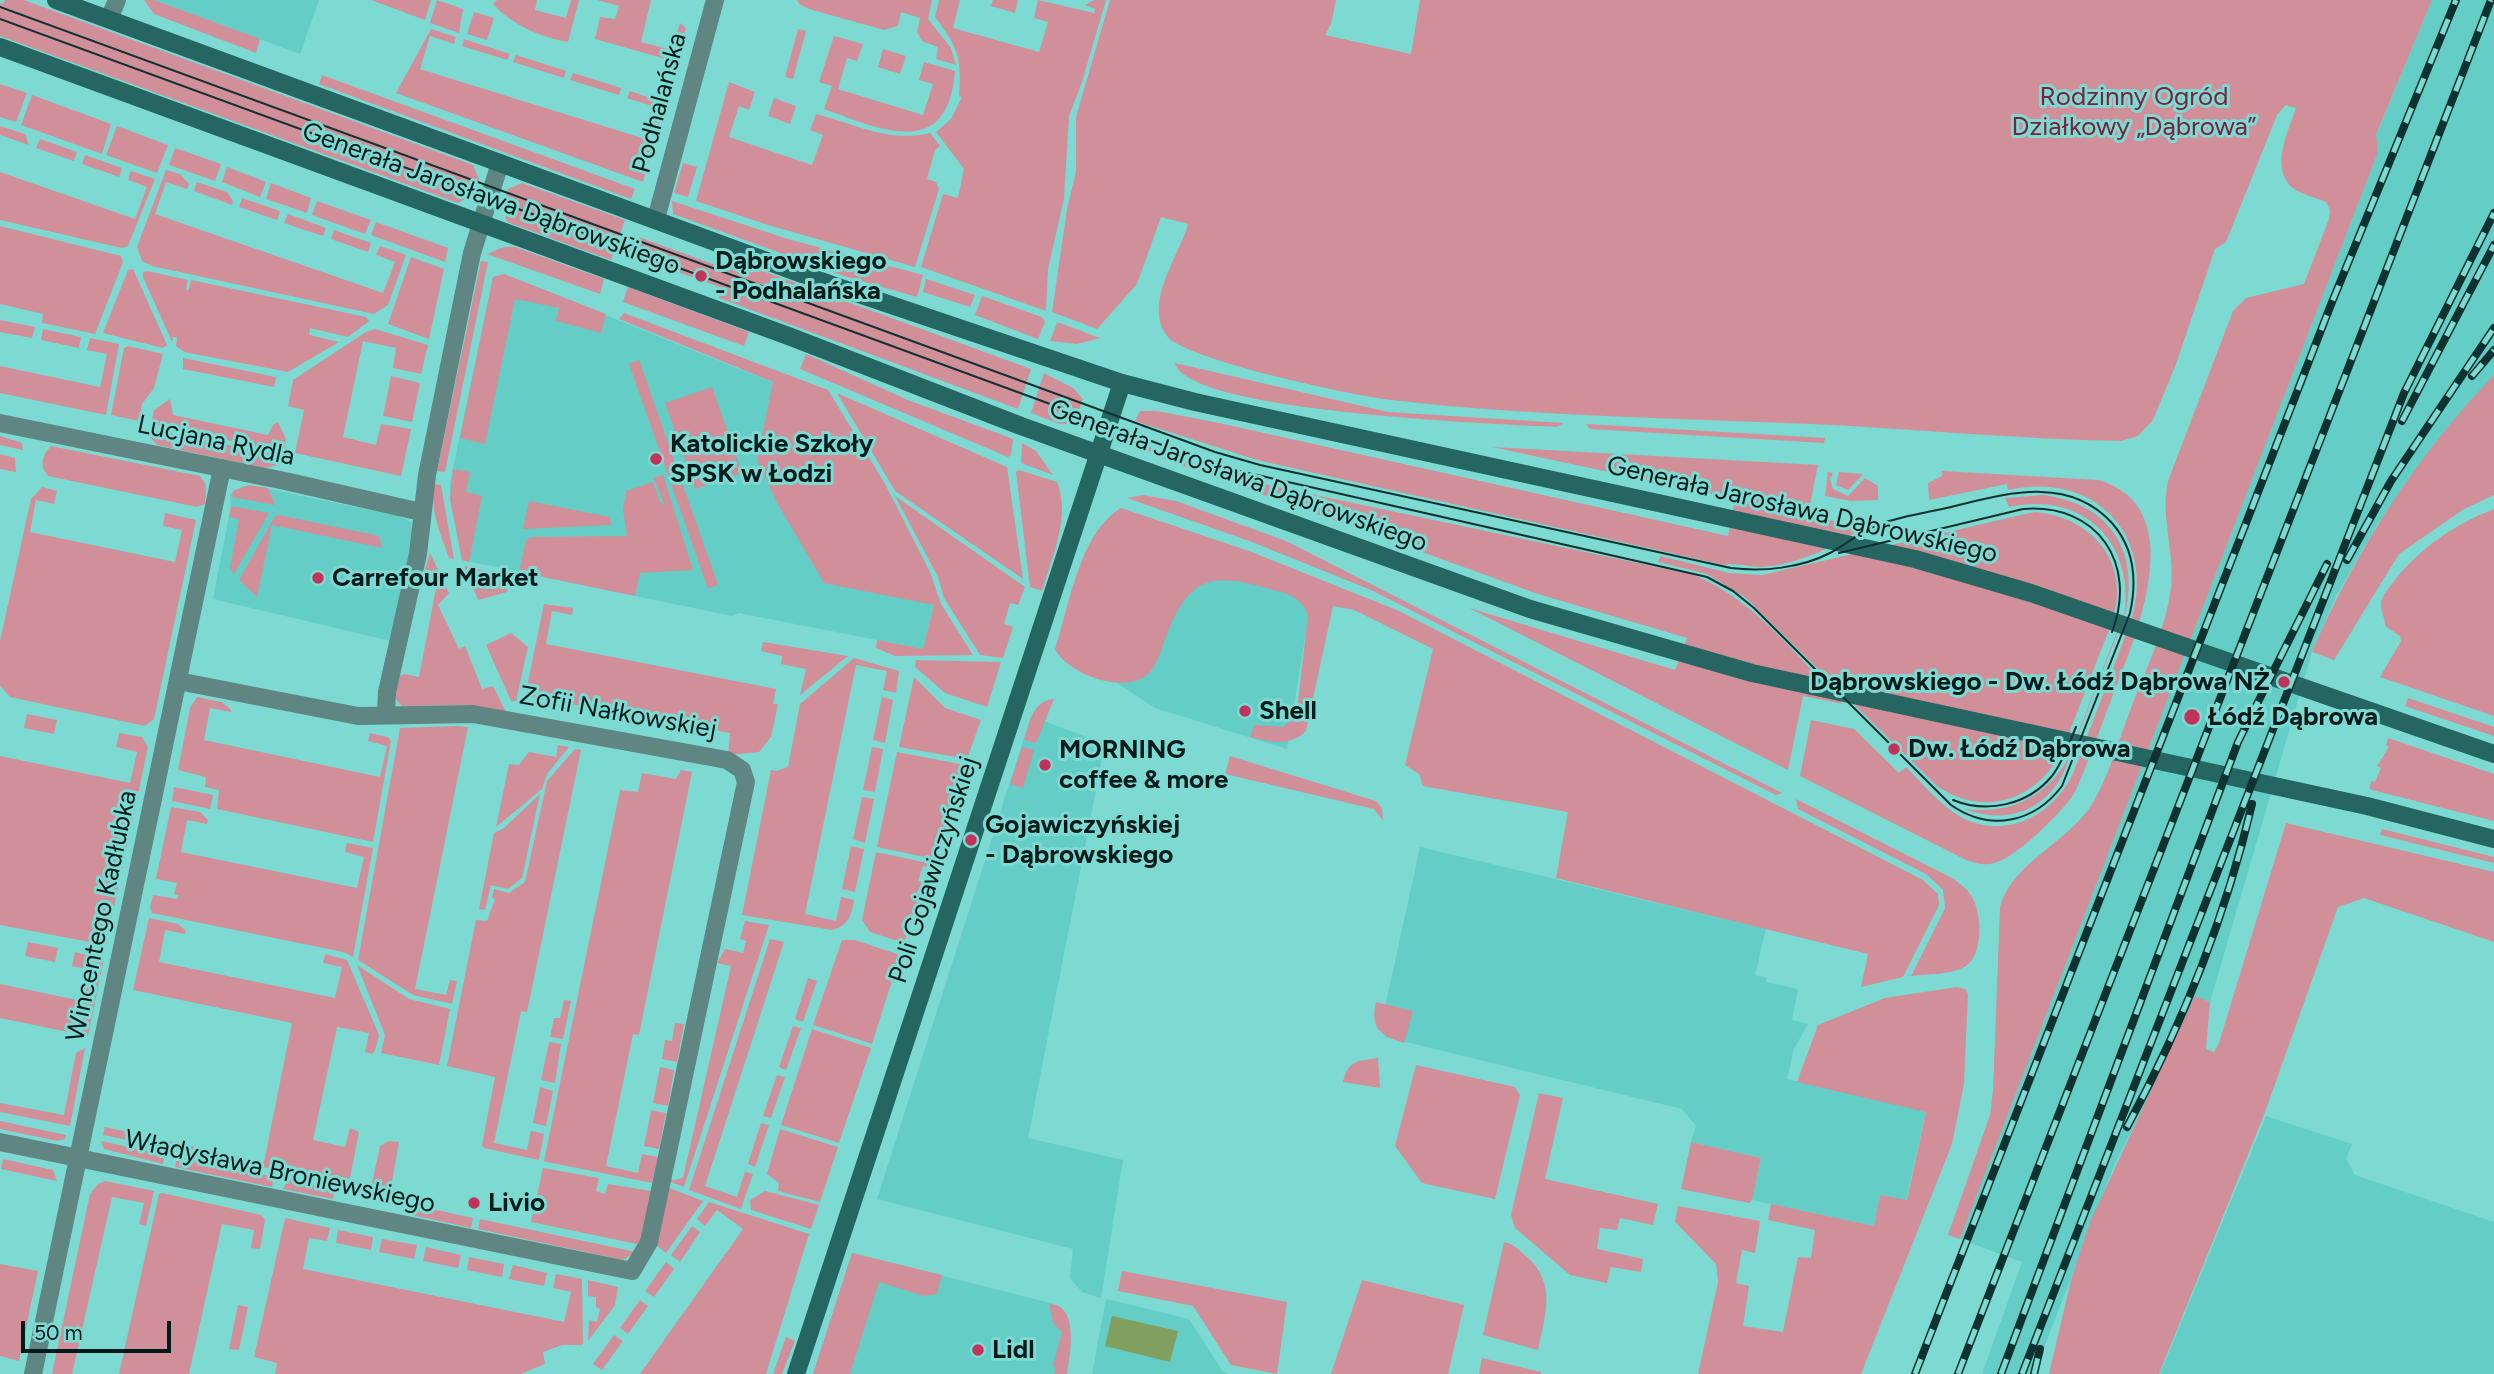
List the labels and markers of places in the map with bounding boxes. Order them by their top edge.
place label: Dąbrowskiego - Podhalańska [715,245,887,306]
marker: Dąbrowskiego - Podhalańska [693,268,709,284]
place label: Katolickie Szkoły SPSK w Łodzi [670,428,874,490]
marker: Katolickie Szkoły SPSK w Łodzi [648,451,664,467]
place label: Carrefour Market [332,562,539,594]
marker: Carrefour Market [310,570,326,586]
place label: Dąbrowskiego - Dw. Łódź Dąbrowa NŻ [1810,666,2270,698]
marker: Dąbrowskiego - Dw. Łódź Dąbrowa NŻ [2276,674,2292,690]
place label: Shell [1259,695,1317,727]
place label: Łódź Dąbrowa [2208,701,2378,733]
marker: Shell [1237,703,1253,719]
marker: Łódź Dąbrowa [2182,707,2202,727]
place label: Dw. Łódź Dąbrowa [1908,733,2131,765]
place label: MORNING coffee & more [1059,734,1228,796]
marker: Dw. Łódź Dąbrowa [1886,741,1902,757]
marker: MORNING coffee & more [1037,757,1053,773]
place label: Gojawiczyńskiej - Dąbrowskiego [985,809,1180,870]
marker: Gojawiczyńskiej - Dąbrowskiego [963,832,979,848]
place label: Livio [488,1187,545,1219]
marker: Livio [466,1195,482,1211]
place label: Lidl [992,1334,1035,1366]
marker: Lidl [970,1342,986,1358]

